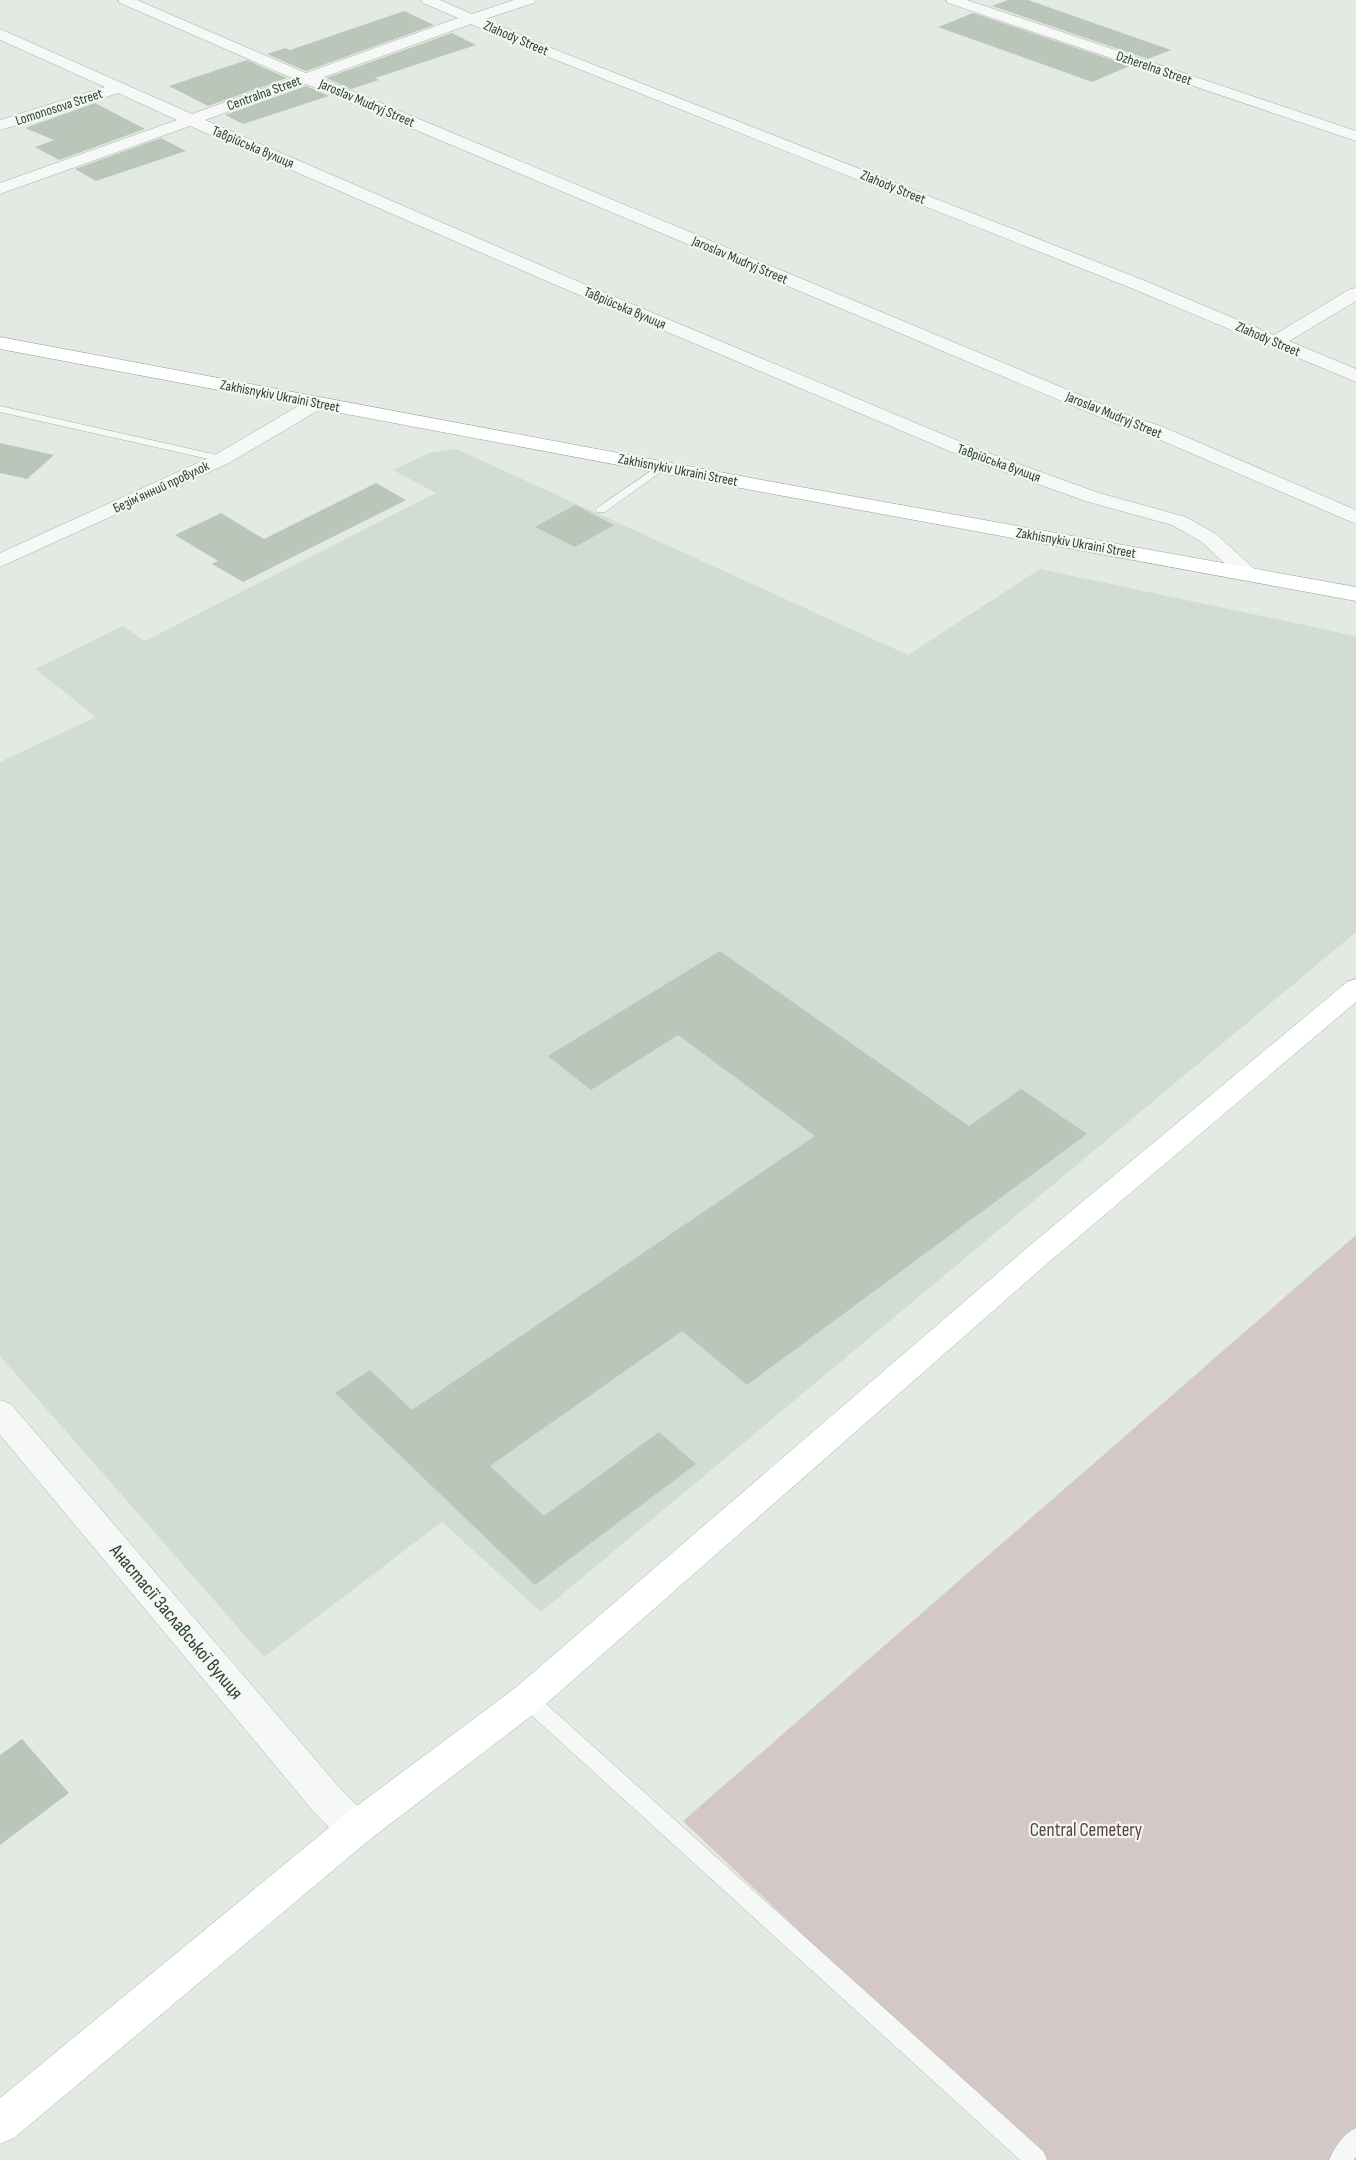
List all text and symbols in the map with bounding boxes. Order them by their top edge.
street label: Zlahody Street [481,17,551,59]
street label: Dzherelna Street [1114,47,1194,89]
street label: Centralna Street [225,72,303,114]
street label: Jaroslav Mudryj Street [316,75,417,131]
street label: Lomonosova Street [13,85,105,129]
street label: Таврійська вулиця [209,122,297,172]
street label: Zlahody Street [858,166,928,208]
street label: Jaroslav Mudryj Street [689,232,790,288]
street label: Таврійська вулиця [581,283,669,333]
street label: Zlahody Street [1233,318,1303,360]
street label: Zakhisnykiv Ukraini Street [219,376,341,416]
street label: Jaroslav Mudryj Street [1062,388,1165,442]
street label: Таврійська вулиця [955,440,1043,486]
street label: Zakhisnykiv Ukraini Street [617,450,739,490]
street label: Безімʼянний провулок [110,457,212,517]
street label: Zakhisnykiv Ukraini Street [1015,524,1137,562]
street label: Анастасії Заславської вулиця [104,1539,248,1704]
park label: Central Cemetery [1030,1819,1143,1842]

